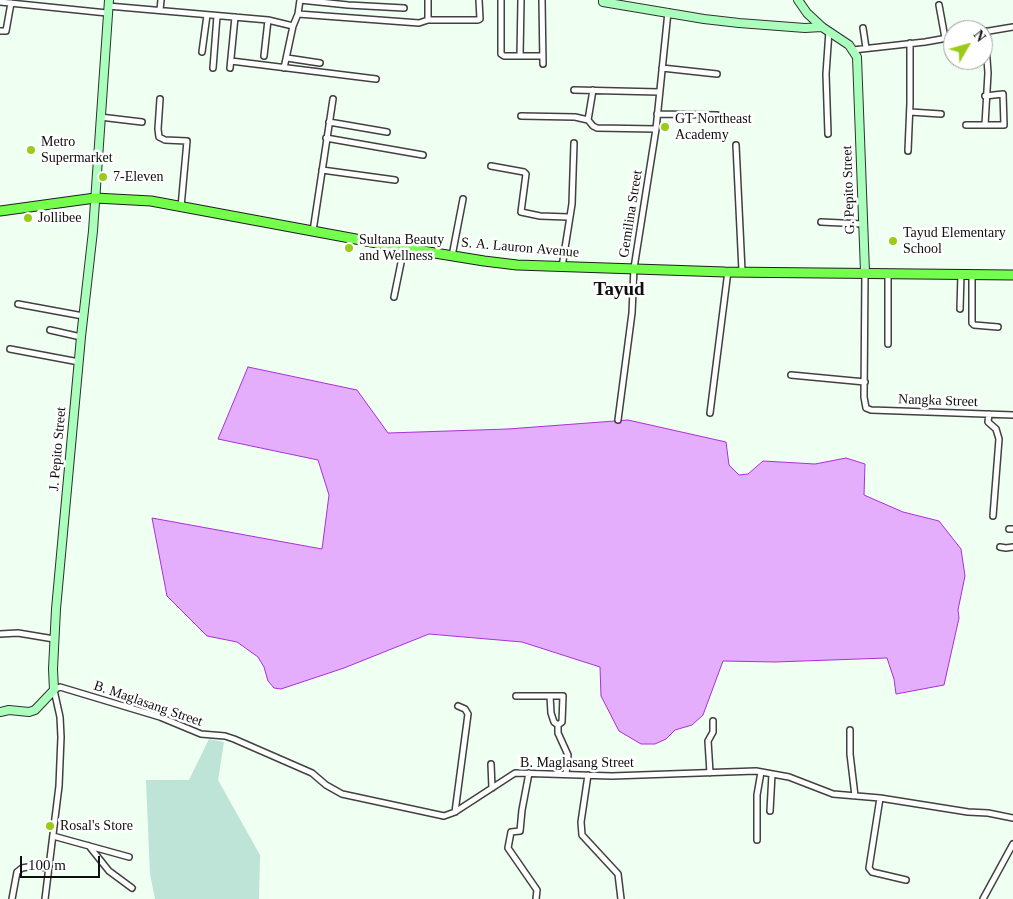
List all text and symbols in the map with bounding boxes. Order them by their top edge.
north arrow [943,20,993,70]
text: N [970,27,988,45]
place label: GT Northeast Academy [675,111,752,144]
marker: GT Northeast Academy [659,121,671,133]
place label: Metro Supermarket [41,134,113,166]
marker: Metro Supermarket [25,144,37,156]
street label: G. Pepito Street [839,145,859,235]
place label: 7-Eleven [113,169,164,185]
street label: Gemilina Street [616,169,646,259]
marker: 7-Eleven [97,171,109,183]
place label: Jollibee [38,210,82,226]
marker: Jollibee [22,212,34,224]
place label: Tayud Elementary School [903,225,1006,258]
place label: Sultana Beauty and Wellness [359,232,444,264]
street label: S. A. Lauron Avenue [460,234,580,262]
marker: Tayud Elementary School [887,235,899,247]
marker: Sultana Beauty and Wellness [343,242,355,254]
district label: Tayud [593,279,645,301]
street label: Nangka Street [898,391,978,411]
street label: J. Pepito Street [46,406,70,492]
street label: B. Maglasang Street [91,678,205,730]
street label: B. Maglasang Street [520,755,634,771]
place label: Rosal's Store [60,818,133,834]
marker: Rosal's Store [44,820,56,832]
scale bar [22,846,102,878]
text: 100 m [28,857,66,873]

